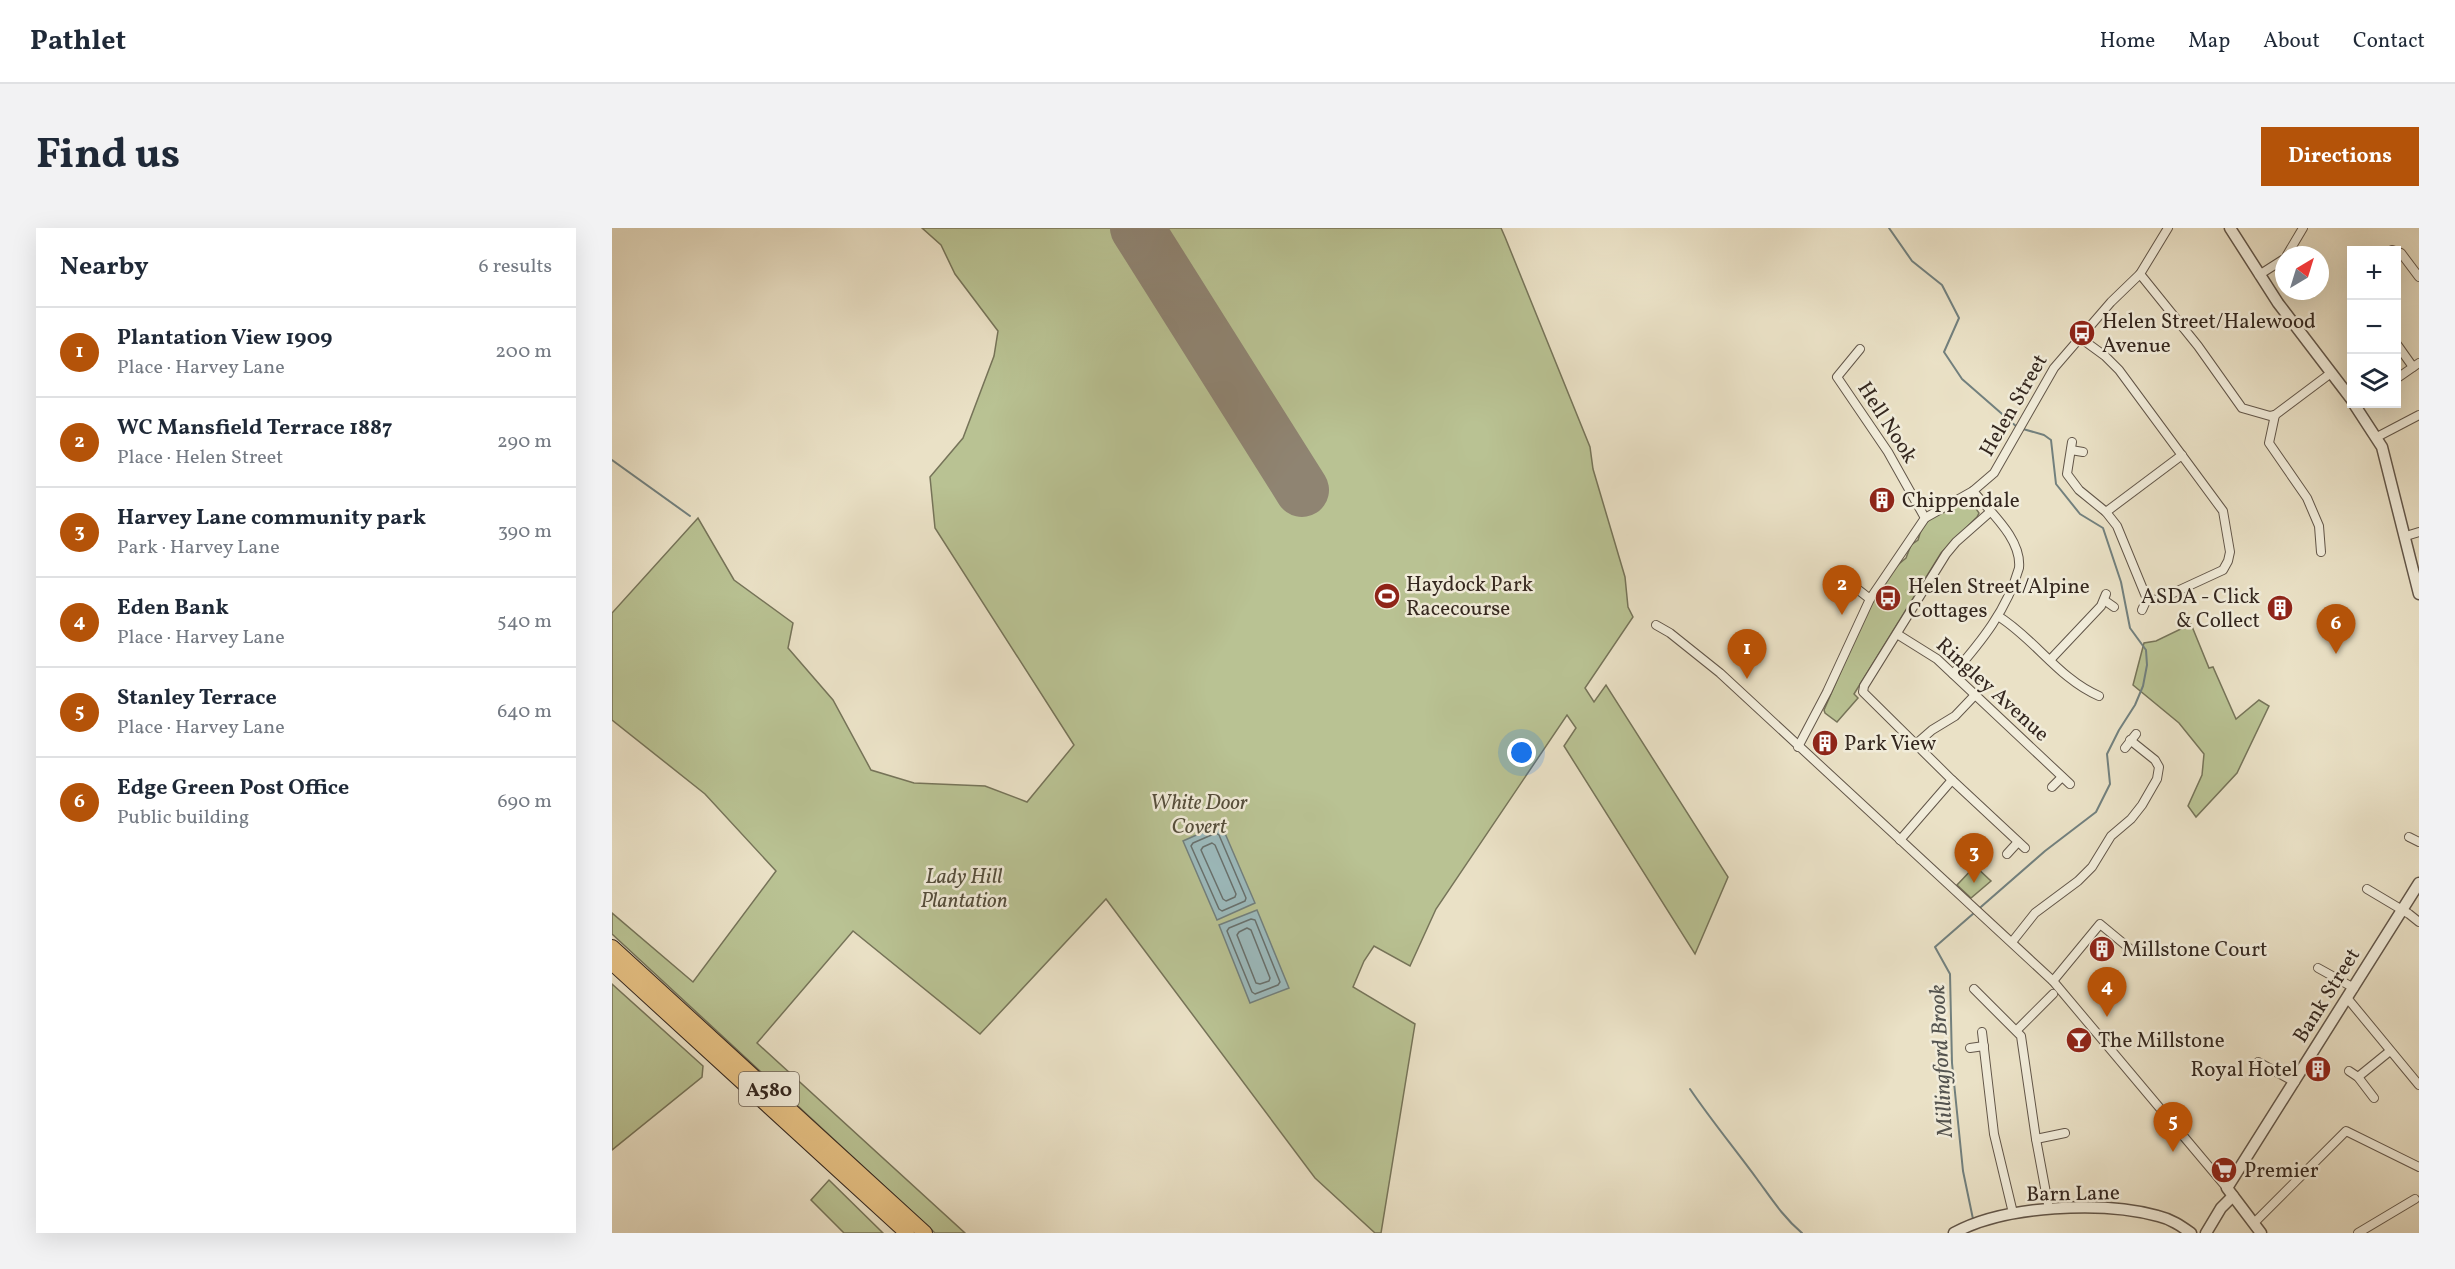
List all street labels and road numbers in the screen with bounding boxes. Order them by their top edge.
street label: Helen Street [1973,349,2055,462]
street label: Hell Nook [1850,376,1924,470]
street label: Ringley Avenue [1929,631,2055,749]
street label: Bank Street [2287,943,2368,1049]
road number: A580 [739,1072,799,1106]
street label: Barn Lane [2026,1179,2120,1210]

